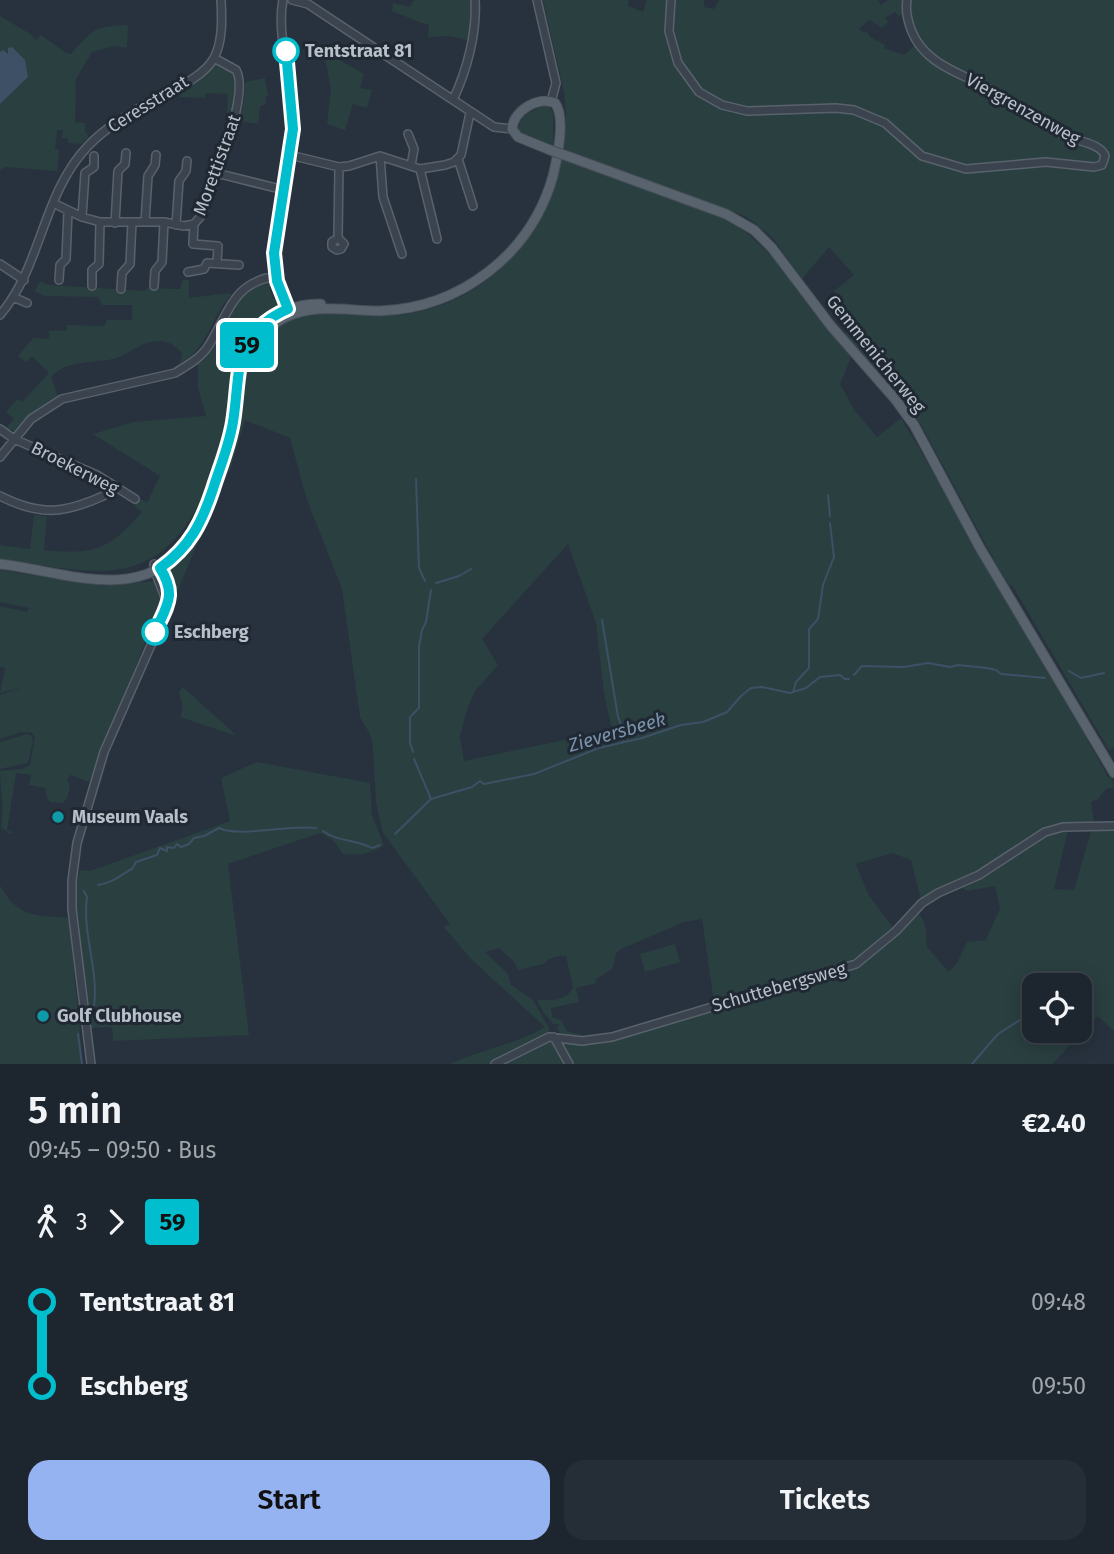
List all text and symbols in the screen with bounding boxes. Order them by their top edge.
marker: Tentstraat 81 [273,38,299,64]
place label: Tentstraat 81 [305,40,412,62]
street label: Viergrenzenweg [962,68,1085,150]
street label: Ceresstraat [104,70,193,137]
street label: Morettistraat [189,111,246,219]
street label: Gemmenicherweg [822,291,931,418]
line badge: 59 [216,322,278,368]
text: 59 [234,331,260,359]
street label: Broekerweg [27,437,123,500]
marker: Eschberg [142,619,168,645]
place label: Eschberg [174,621,249,643]
water label: Zieversbeek [565,707,668,757]
place label: Museum Vaals [72,806,188,828]
marker: Museum Vaals [50,809,66,825]
street label: Schuttebergsweg [709,957,849,1017]
map controls [1022,973,1092,1043]
button: locate [1022,973,1092,1043]
place label: Golf Clubhouse [57,1005,182,1027]
marker: Golf Clubhouse [35,1008,51,1024]
text: 5 min [28,1087,122,1133]
text: €2.40 [1022,1108,1086,1139]
text: 09:45 – 09:50 · Bus [28,1136,216,1164]
icon: walk [28,1203,66,1241]
icon: forward [97,1203,135,1241]
text: 3 [76,1208,87,1236]
text: 59 [159,1208,185,1236]
text: Tentstraat 81 [80,1287,235,1318]
text: 09:48 [1031,1288,1086,1316]
text: Eschberg [80,1371,188,1402]
text: 09:50 [1031,1372,1086,1400]
button: Start [28,1460,550,1540]
button: Tickets [564,1460,1086,1540]

